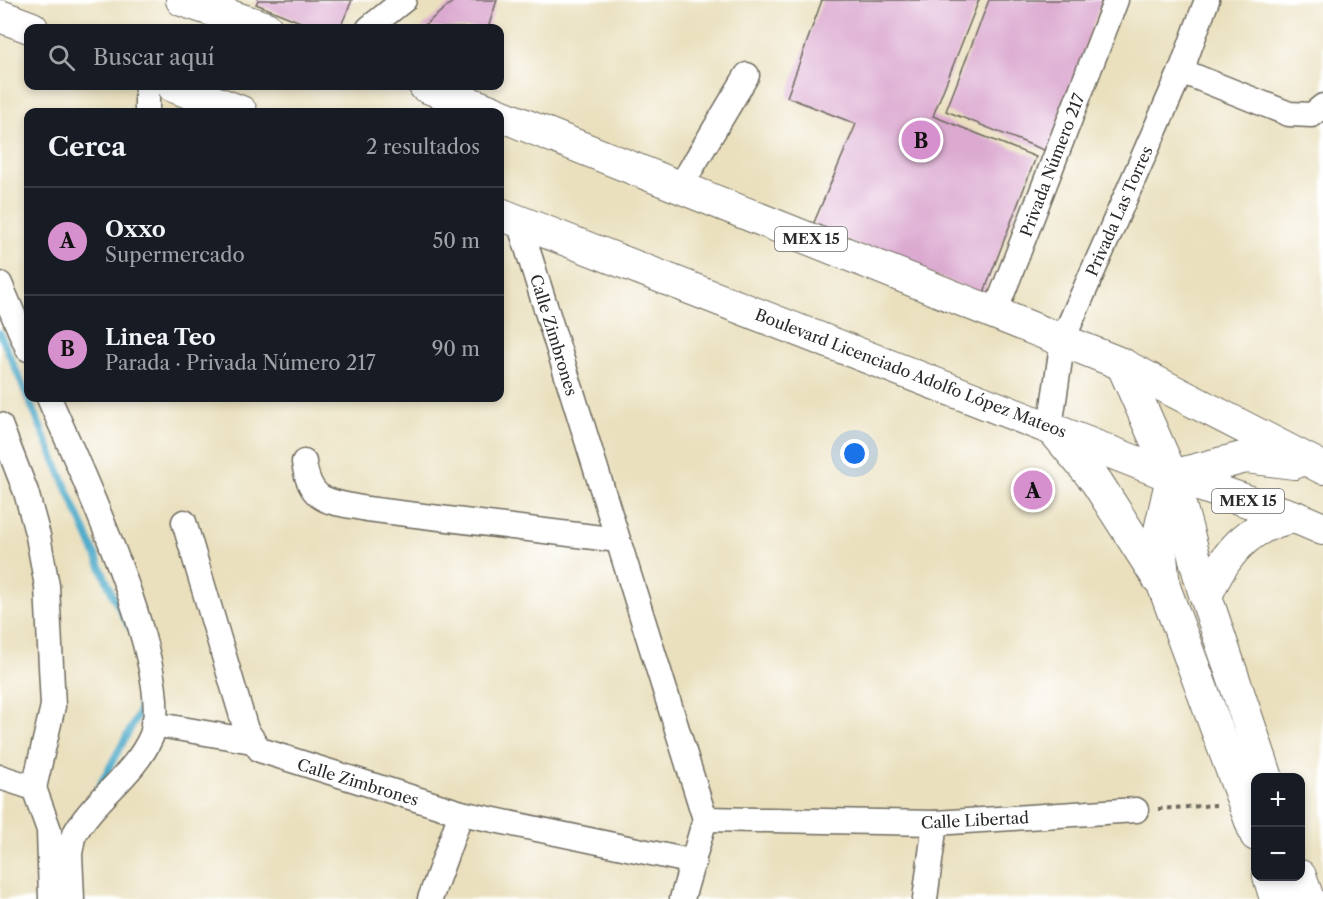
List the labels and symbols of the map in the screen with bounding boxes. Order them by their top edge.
street label: Privada Número 217 [1015,91,1089,239]
pin: B [902,118,940,162]
street label: Privada Las Torres [1081,143,1157,279]
road number: MEX 15 [775,227,847,251]
street label: Calle Zimbrones [526,272,582,398]
street label: Boulevard Licenciado Adolfo López Mateos [752,304,1070,442]
your location [840,439,869,468]
pin: A [1014,468,1052,512]
road number: MEX 15 [1212,489,1284,513]
street label: Calle Zimbrones [295,754,421,810]
street label: Calle Libertad [921,807,1030,833]

